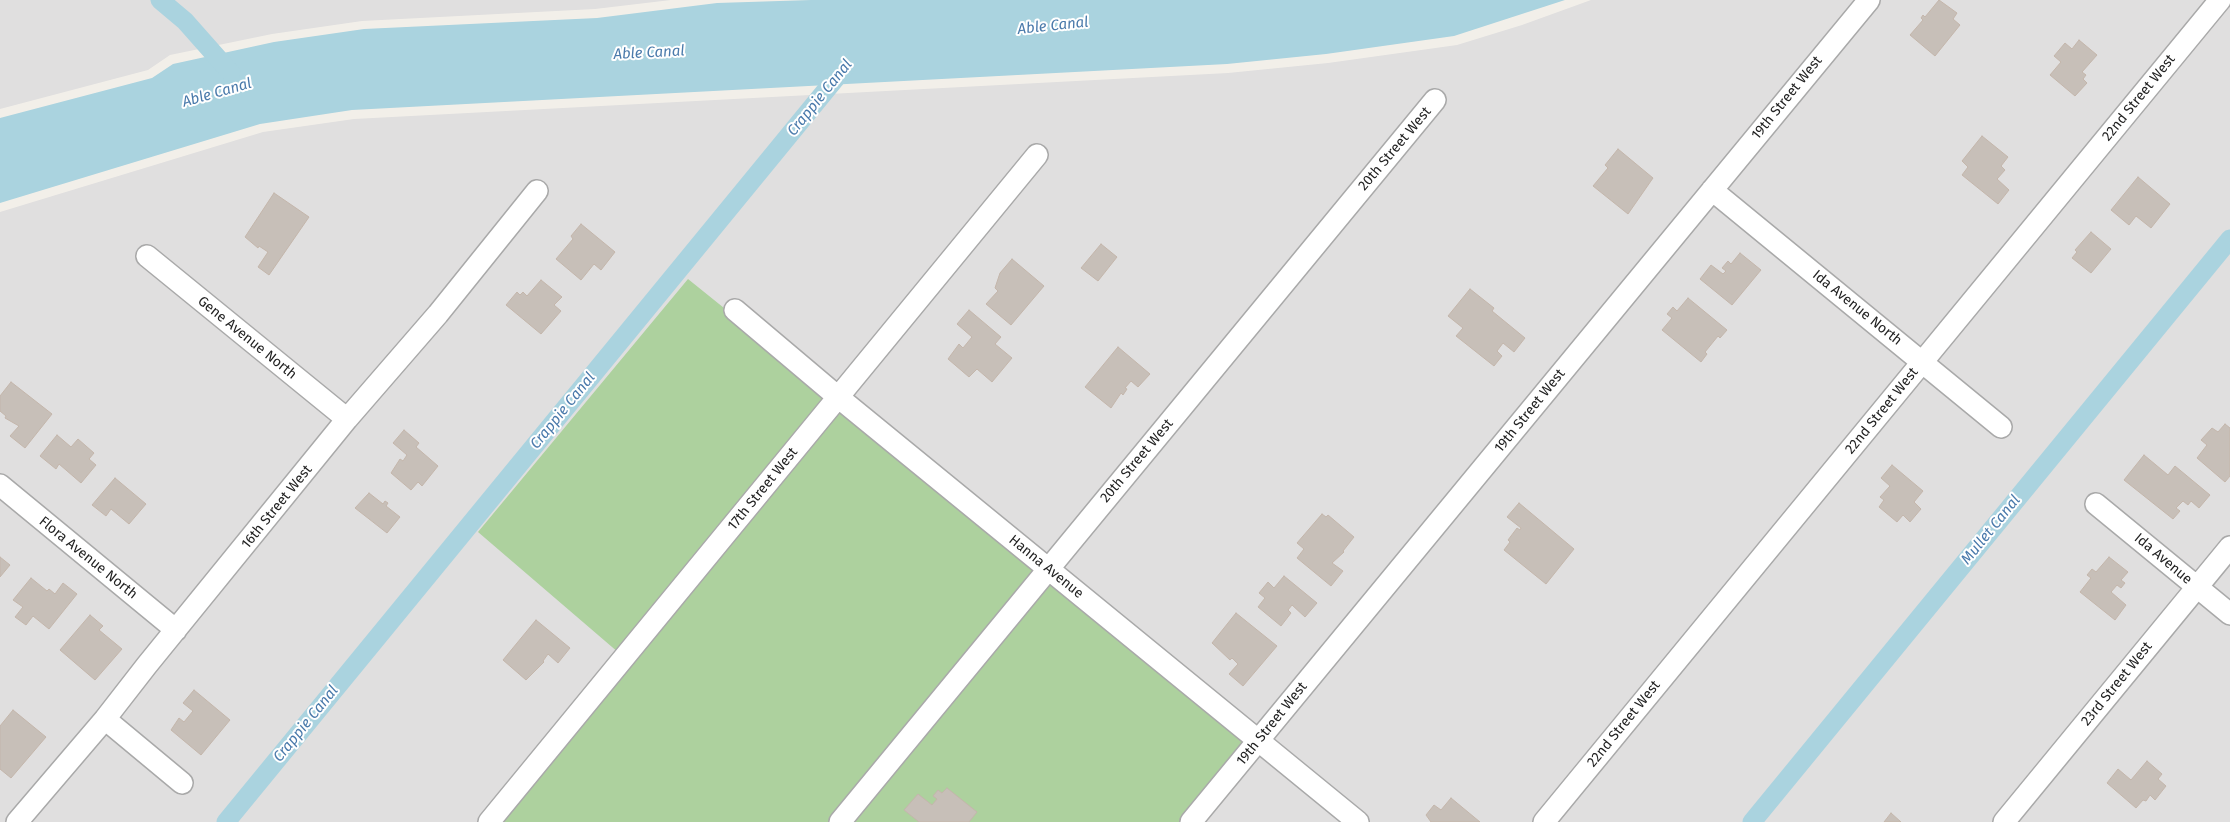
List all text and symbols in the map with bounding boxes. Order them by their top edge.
water label: Able Canal [1017,13,1089,39]
water label: Able Canal [613,42,685,64]
street label: 22nd Street West [2099,51,2179,145]
street label: 19th Street West [1748,53,1826,143]
water label: Crappie Canal [784,56,856,140]
water label: Able Canal [180,75,254,111]
street label: 20th Street West [1355,104,1435,194]
street label: Ida Avenue North [1809,267,1905,349]
street label: Gene Avenue North [194,293,300,383]
street label: 22nd Street West [1842,364,1922,458]
street label: 19th Street West [1491,366,1569,456]
water label: Crappie Canal [527,369,599,453]
street label: 20th Street West [1097,416,1177,506]
street label: 17th Street West [725,444,801,534]
street label: 16th Street West [238,462,316,552]
water label: Mullet Canal [1958,492,2024,568]
street label: Flora Avenue North [35,513,141,603]
street label: Ida Avenue [2131,530,2195,588]
street label: Hanna Avenue [1005,532,1087,602]
street label: 23rd Street West [2078,639,2156,729]
street label: 22nd Street West [1584,677,1664,771]
street label: 19th Street West [1233,679,1311,769]
water label: Crappie Canal [270,682,342,766]

